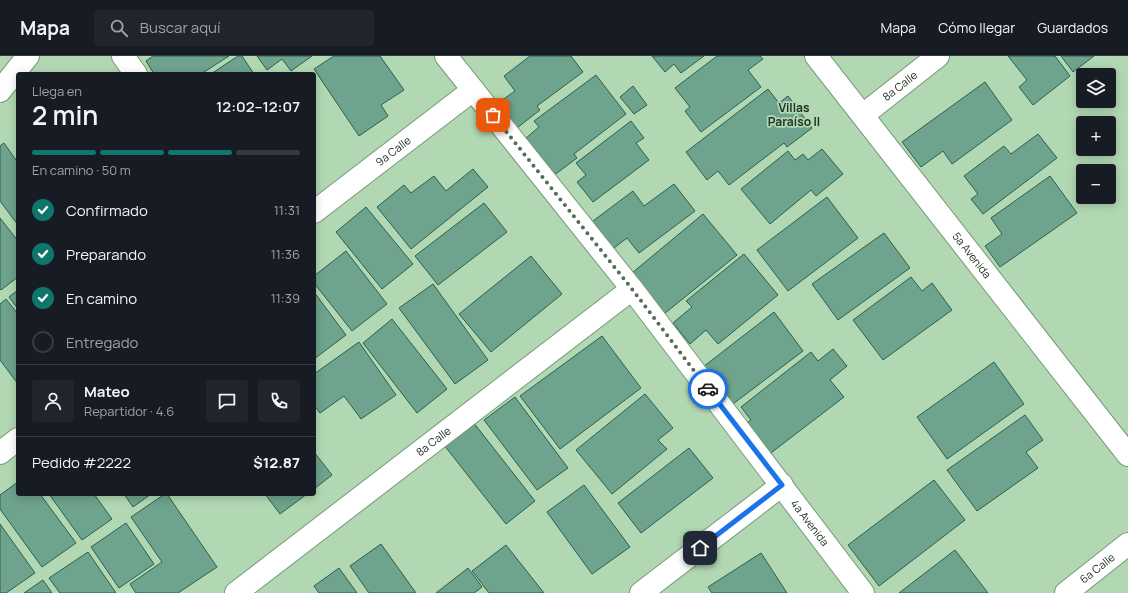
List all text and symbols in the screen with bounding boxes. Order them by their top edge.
search box [94,10,374,46]
text: Mapa [20,15,70,41]
icon: search [108,17,130,39]
text: Buscar aquí [140,17,220,38]
text: Mapa [881,18,916,37]
text: Cómo llegar [938,18,1015,37]
text: Guardados [1037,18,1108,37]
street label: 8a Calle [879,67,921,104]
map controls [1076,68,1116,204]
button: layers [1076,68,1116,108]
text: Llega en [32,82,82,100]
text: 12:02–12:07 [216,96,300,117]
text: 2 min [32,97,98,133]
pin [476,98,510,132]
district label: Villas Paraíso II [768,99,820,130]
icon: bag [482,104,504,126]
button: + [1076,116,1116,156]
street label: 9a Calle [372,132,414,169]
text: En camino · 50 m [32,161,131,179]
button: − [1076,164,1116,204]
icon: check [32,199,54,221]
text: Confirmado [66,200,148,221]
text: 11:31 [274,201,300,219]
street label: 5a Avenida [950,229,995,281]
icon: check [32,243,54,265]
text: Preparando [66,244,146,265]
text: 11:36 [271,245,300,263]
icon: check [32,287,54,309]
text: En camino [66,288,137,309]
text: 11:39 [271,289,300,307]
text: Entregado [66,332,138,353]
courier [688,369,728,409]
icon: car [697,378,719,400]
button: person [32,380,74,422]
button: chat [206,380,248,422]
button: phone [258,380,300,422]
text: Mateo [84,381,130,402]
text: Repartidor · 4.6 [84,402,174,420]
street label: 8a Calle [413,422,454,459]
text: Pedido #2222 [32,452,131,473]
text: $12.87 [253,452,300,473]
street label: 4a Avenida [788,496,833,549]
pin [683,531,717,565]
icon: home [689,537,711,559]
street label: 6a Calle [1076,549,1118,586]

